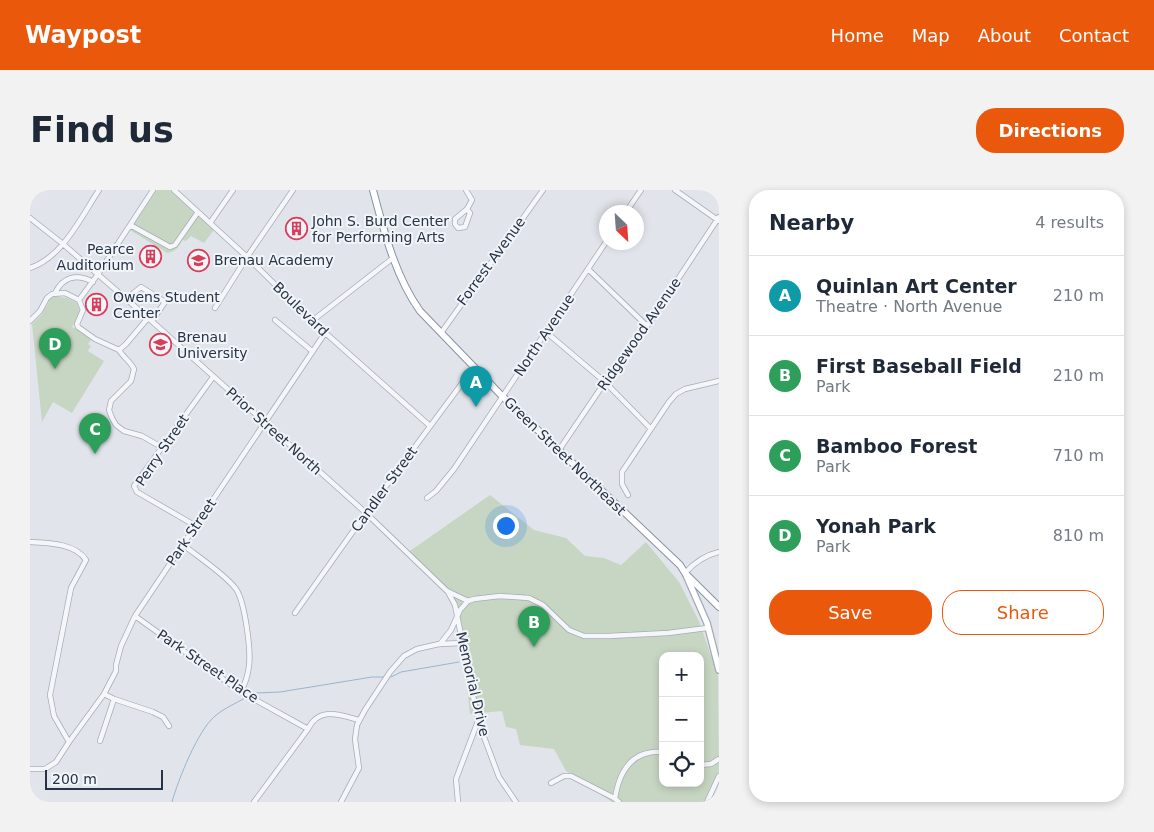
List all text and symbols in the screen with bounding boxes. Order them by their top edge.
text: Waypost [25,21,141,49]
text: Home [831,25,884,46]
text: Map [912,25,950,46]
text: About [978,25,1031,46]
text: Contact [1059,25,1129,46]
button: Directions [976,108,1124,153]
text: Find us [30,110,174,150]
north arrow [599,205,644,250]
text: Nearby [769,211,854,235]
place label: John S. Burd Center for Performing Arts [311,213,449,245]
text: 4 results [1035,213,1104,232]
street label: Forrest Avenue [454,214,528,308]
building icon: John S. Burd Center for Performing Arts [284,217,308,241]
place label: Pearce Auditorium [57,241,134,273]
building icon: Pearce Auditorium [138,245,162,269]
school or university icon: Brenau Academy [186,248,210,272]
place label: Brenau Academy [214,252,333,268]
street label: Ridgewood Avenue [594,275,684,393]
text: Quinlan Art Center [816,275,1017,297]
street label: Boulevard [270,279,332,339]
text: A [779,286,791,305]
text: 210 m [1053,286,1104,305]
place label: Owens Student Center [113,289,220,321]
street label: North Avenue [511,291,577,379]
building icon: Owens Student Center [85,293,109,317]
text: Theatre · North Avenue [816,297,1002,316]
pin: D [39,328,71,369]
place label: Brenau University [177,329,248,361]
school or university icon: Brenau University [149,333,173,357]
text: First Baseball Field [816,355,1022,377]
pin: A [460,366,492,407]
text: B [779,366,791,385]
text: 210 m [1053,366,1104,385]
text: Park [816,377,851,396]
street label: Prior Street North [223,384,325,478]
street label: Green Street Northeast [501,394,630,519]
street label: Perry Street [132,411,192,489]
pin: C [79,413,111,454]
text: Bamboo Forest [816,435,977,457]
street label: Candler Street [348,443,421,535]
text: C [779,446,791,465]
text: 710 m [1053,446,1104,465]
text: Park [816,457,851,476]
street label: Park Street [163,495,220,568]
your location [493,513,519,539]
text: Yonah Park [816,515,936,537]
text: D [778,526,792,545]
text: 810 m [1053,526,1104,545]
text: Park [816,537,851,556]
button: Save [769,590,932,635]
button: Share [942,590,1104,635]
pin: B [518,606,550,647]
street label: Park Street Place [154,626,262,706]
street label: Memorial Drive [453,630,493,738]
map controls [659,652,704,787]
button: + [659,652,704,697]
button: − [659,697,704,742]
button: locate [659,742,704,787]
scale bar [45,767,162,790]
text: 200 m [52,771,97,787]

